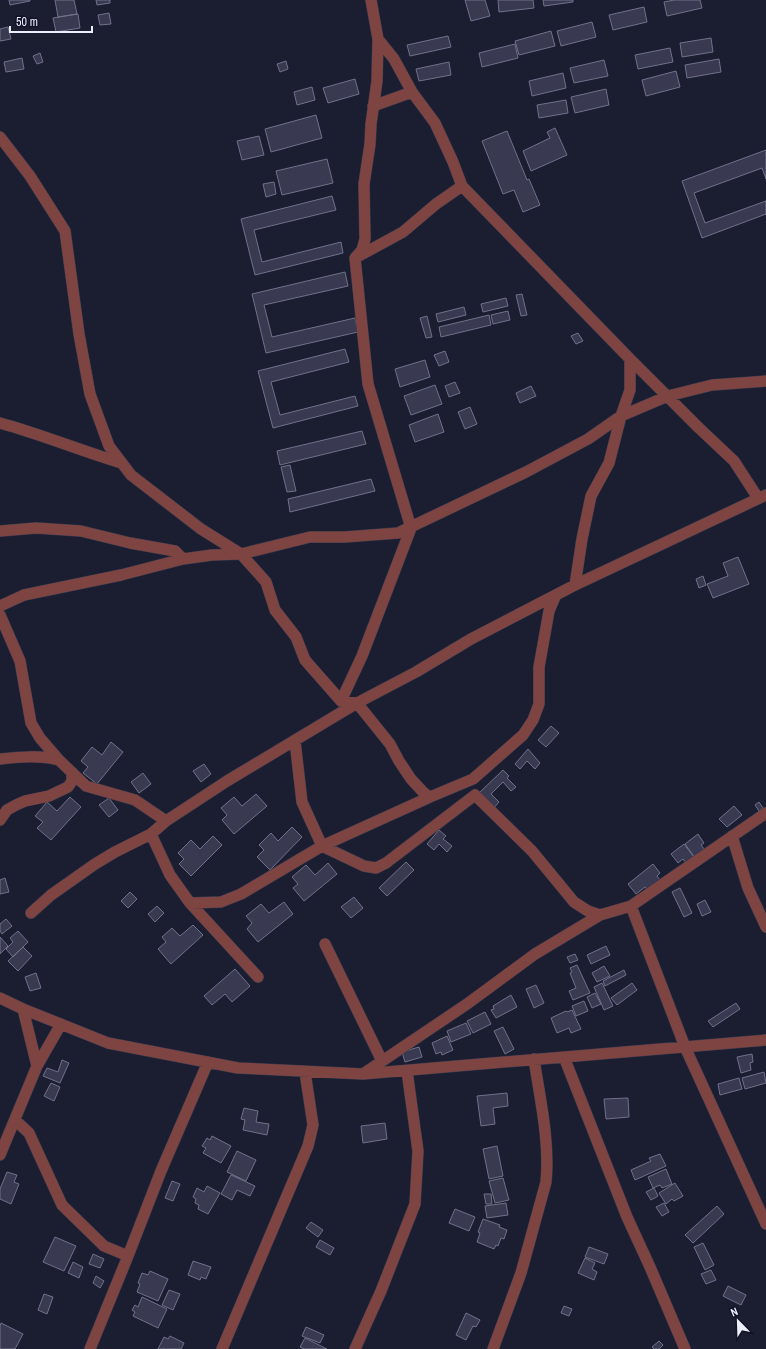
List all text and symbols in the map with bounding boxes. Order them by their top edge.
scale bar [10,8,92,34]
text: 50 m [16,14,38,30]
north arrow [718,1301,758,1341]
text: N [728,1304,740,1320]

